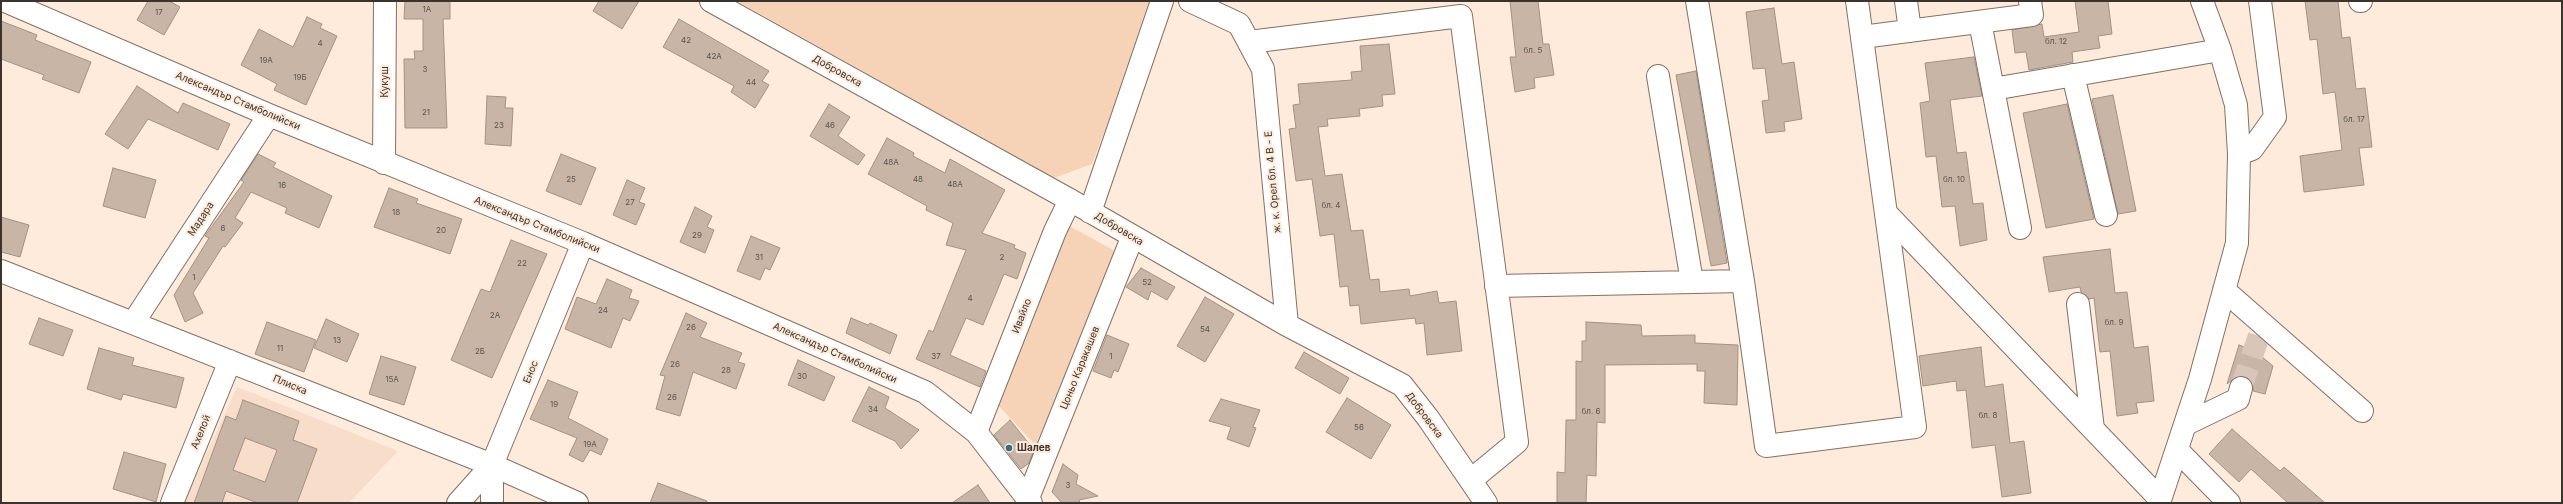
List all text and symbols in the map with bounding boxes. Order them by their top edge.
house number: 1А [423,5,431,15]
house number: 17 [155,8,163,18]
house number: 42 [681,36,691,46]
house number: бл. 12 [2045,37,2067,47]
house number: 4 [317,39,323,49]
house number: бл. 5 [1524,46,1542,56]
house number: 42А [706,52,722,62]
street label: Добровска [810,53,864,89]
house number: 19А [259,56,273,66]
house number: 3 [423,65,427,75]
street label: Кукуш [379,66,391,98]
street label: Александър Стамболийски [174,69,302,133]
house number: 19Б [293,73,307,83]
house number: 44 [746,78,756,88]
house number: 21 [422,108,430,118]
house number: бл. 17 [2343,115,2365,125]
house number: 23 [494,121,504,131]
house number: 46 [825,121,835,131]
street label: ж. к. Орел бл. 4 В - Е [1263,130,1283,234]
house number: 48А [883,158,899,168]
house number: 25 [566,175,576,185]
house number: 48 [913,175,923,185]
house number: бл. 10 [1943,175,1965,185]
house number: 48А [947,180,963,190]
house number: 16 [278,181,286,191]
street label: Александър Стамболийски [472,194,602,256]
house number: 27 [625,198,635,208]
street label: Мадара [186,200,216,238]
house number: бл. 4 [1321,201,1341,211]
house number: 18 [392,208,400,218]
street label: Добровска [1092,210,1146,248]
house number: 6 [221,224,225,234]
house number: 20 [436,226,446,236]
house number: 29 [692,231,702,241]
house number: 31 [755,253,763,263]
house number: 2 [1000,253,1004,263]
house number: 22 [517,259,527,269]
house number: 1 [192,273,196,283]
house number: 52 [1142,278,1152,288]
house number: 4 [967,294,973,304]
street label: Ивайло [1010,297,1034,335]
house number: 24 [598,306,608,316]
house number: 2А [490,311,500,321]
house number: бл. 9 [2105,318,2123,328]
street label: Александър Стамболийски [771,320,899,386]
house number: 26 [686,323,696,333]
street label: Цоньо Каракашев [1058,325,1102,411]
house number: 54 [1200,325,1210,335]
house number: 13 [333,336,341,346]
house number: 11 [277,344,283,354]
house number: 2Б [475,347,485,357]
house number: 37 [931,352,941,362]
house number: 1 [1109,352,1113,362]
street label: Енос [521,359,541,385]
house number: 26 [670,360,680,370]
house number: 28 [721,366,731,376]
house number: 30 [797,372,807,382]
street label: Плиска [271,373,309,397]
house number: 15А [385,375,399,385]
street label: Добровска [1403,390,1445,440]
house number: 26 [667,393,677,403]
house number: 19 [550,400,558,410]
house number: 34 [868,405,878,415]
house number: бл. 6 [1582,407,1600,417]
house number: бл. 8 [1979,411,1997,421]
street label: Ахелой [189,413,213,451]
house number: 56 [1354,423,1364,433]
house number: 19А [583,440,597,450]
place label: Шалев [1017,442,1050,454]
marker: Шалев [1004,443,1014,453]
house number: 3 [1066,481,1070,491]

